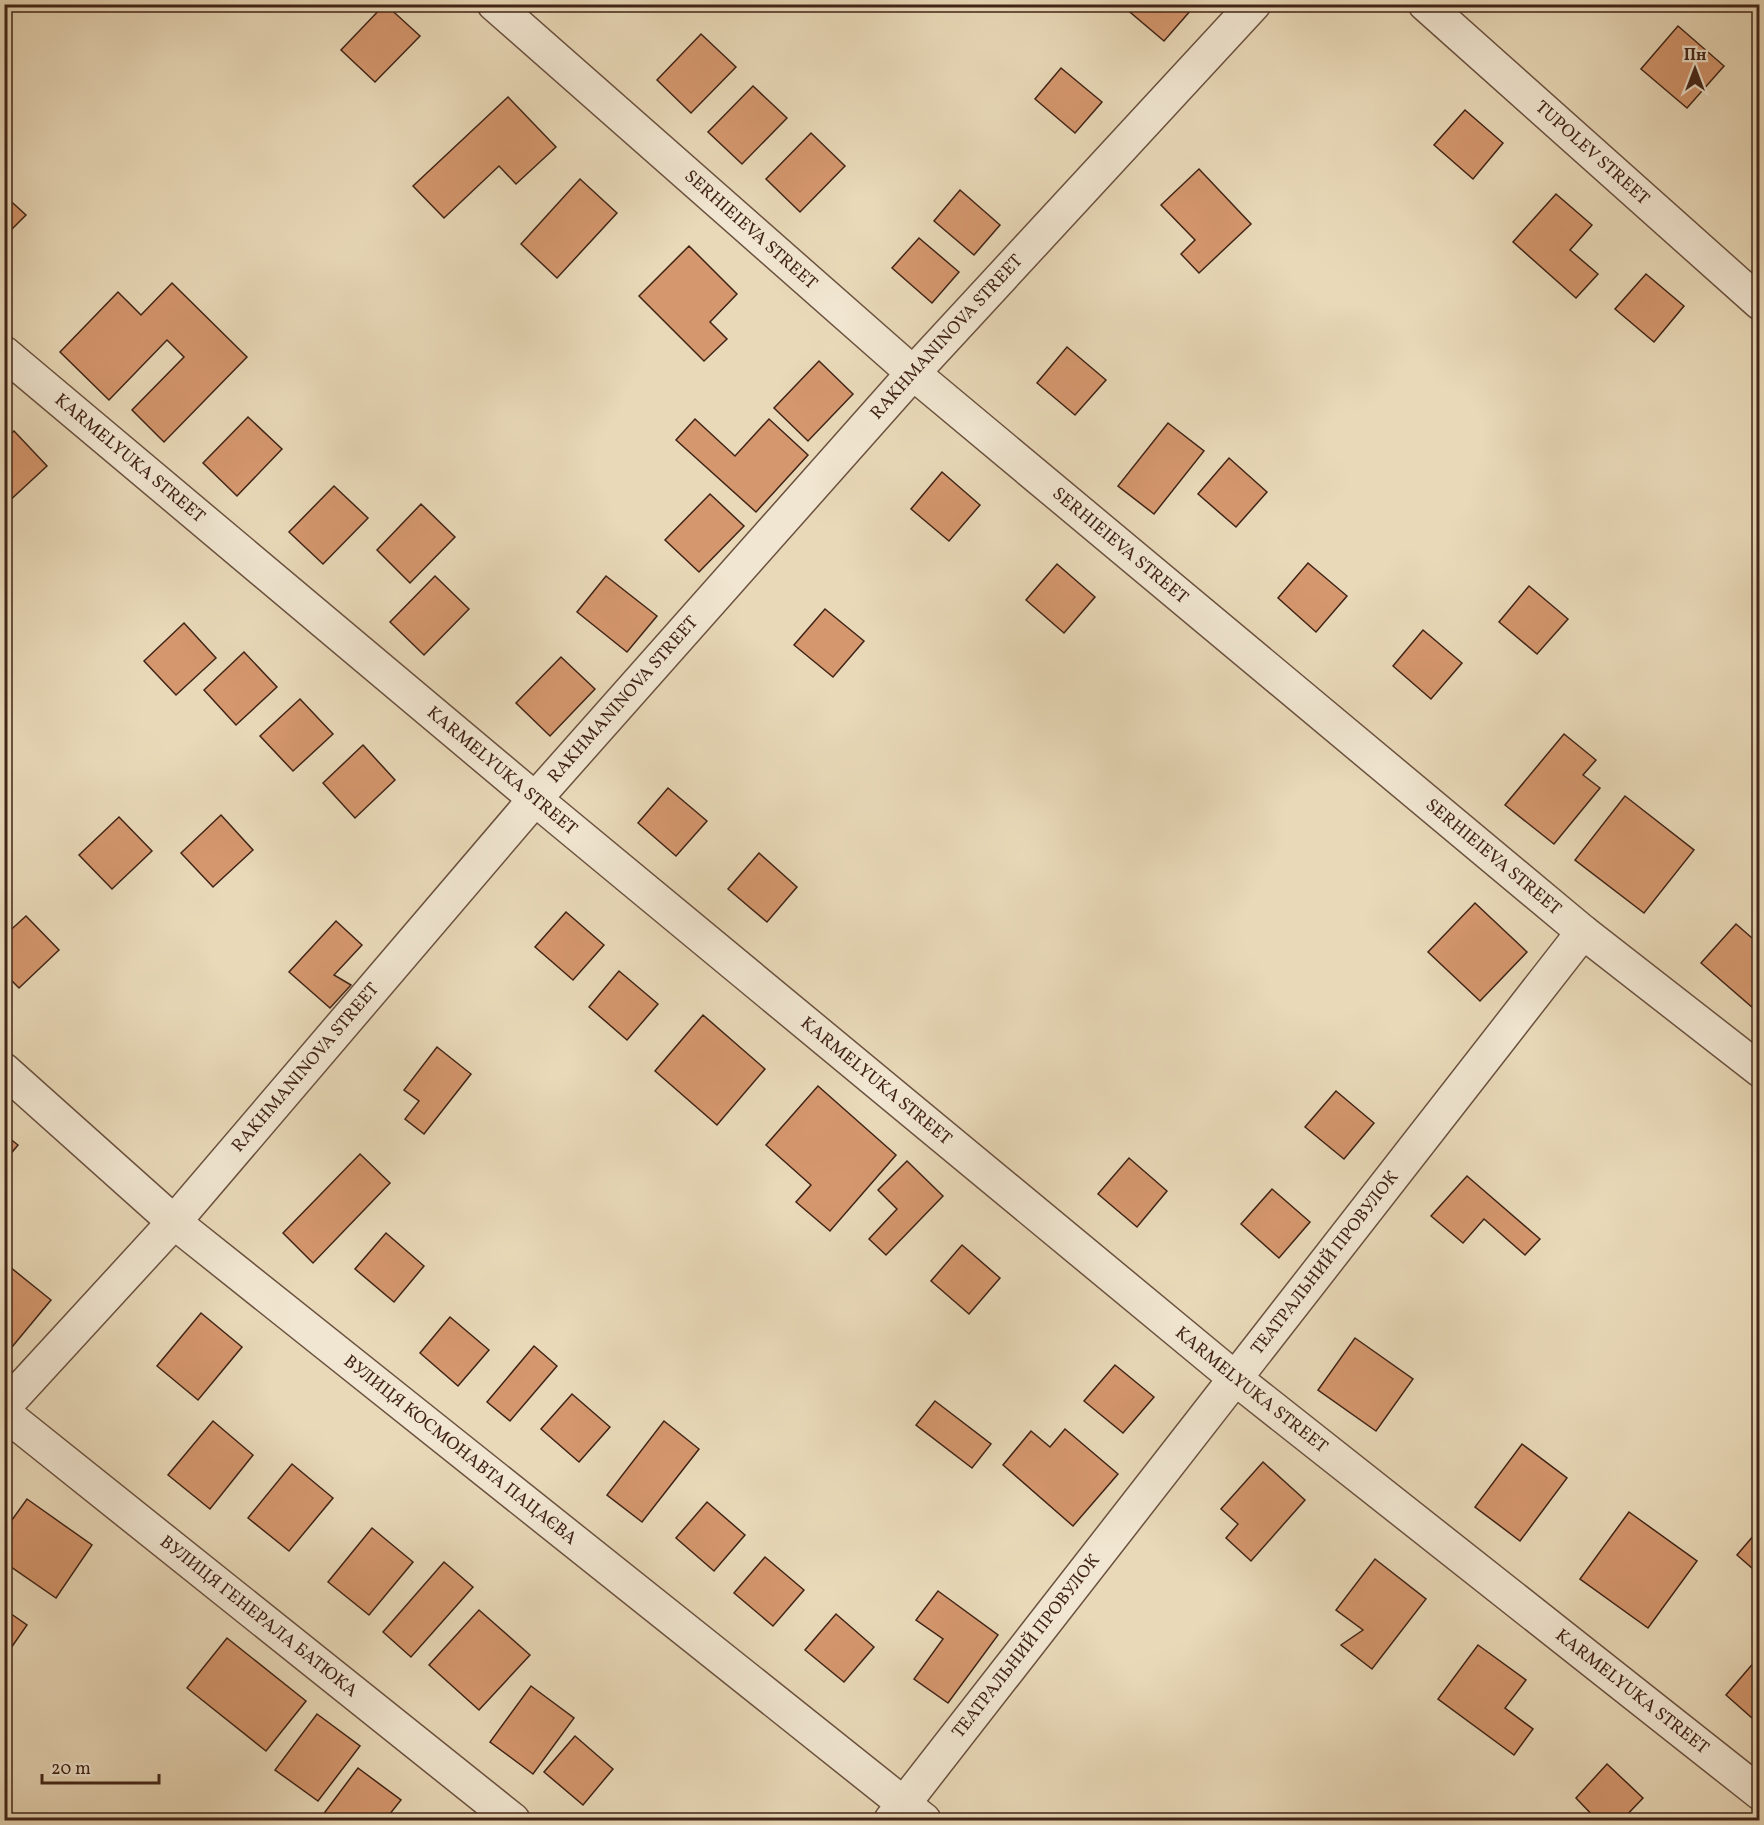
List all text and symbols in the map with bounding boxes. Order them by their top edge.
north arrow [1665,39,1725,99]
text: Пн [1684,45,1706,67]
street label: TUPOLEV STREET [1529,95,1655,211]
street label: SERHIEIEVA STREET [678,164,823,296]
street label: RAKHMANINOVA STREET [865,249,1029,425]
street label: KARMELYUKA STREET [49,388,211,529]
street label: SERHIEIEVA STREET [1047,482,1194,610]
street label: RAKHMANINOVA STREET [542,610,704,789]
street label: KARMELYUKA STREET [421,701,583,842]
street label: SERHIEIEVA STREET [1420,793,1567,922]
street label: RAKHMANINOVA STREET [226,977,385,1158]
street label: KARMELYUKA STREET [795,1011,957,1151]
street label: ТЕАТРАЛЬНИЙ ПРОВУЛОК [1245,1166,1405,1360]
street label: KARMELYUKA STREET [1169,1321,1333,1459]
street label: ВУЛИЦЯ КОСМОНАВТА ПАЦАЄВА [338,1349,582,1551]
street label: ВУЛИЦЯ ГЕНЕРАЛА БАТЮКА [154,1530,363,1704]
street label: ТЕАТРАЛЬНИЙ ПРОВУЛОК [947,1549,1106,1744]
street label: KARMELYUKA STREET [1550,1623,1715,1761]
scale bar [42,1747,159,1785]
text: 20 m [51,1757,91,1782]

